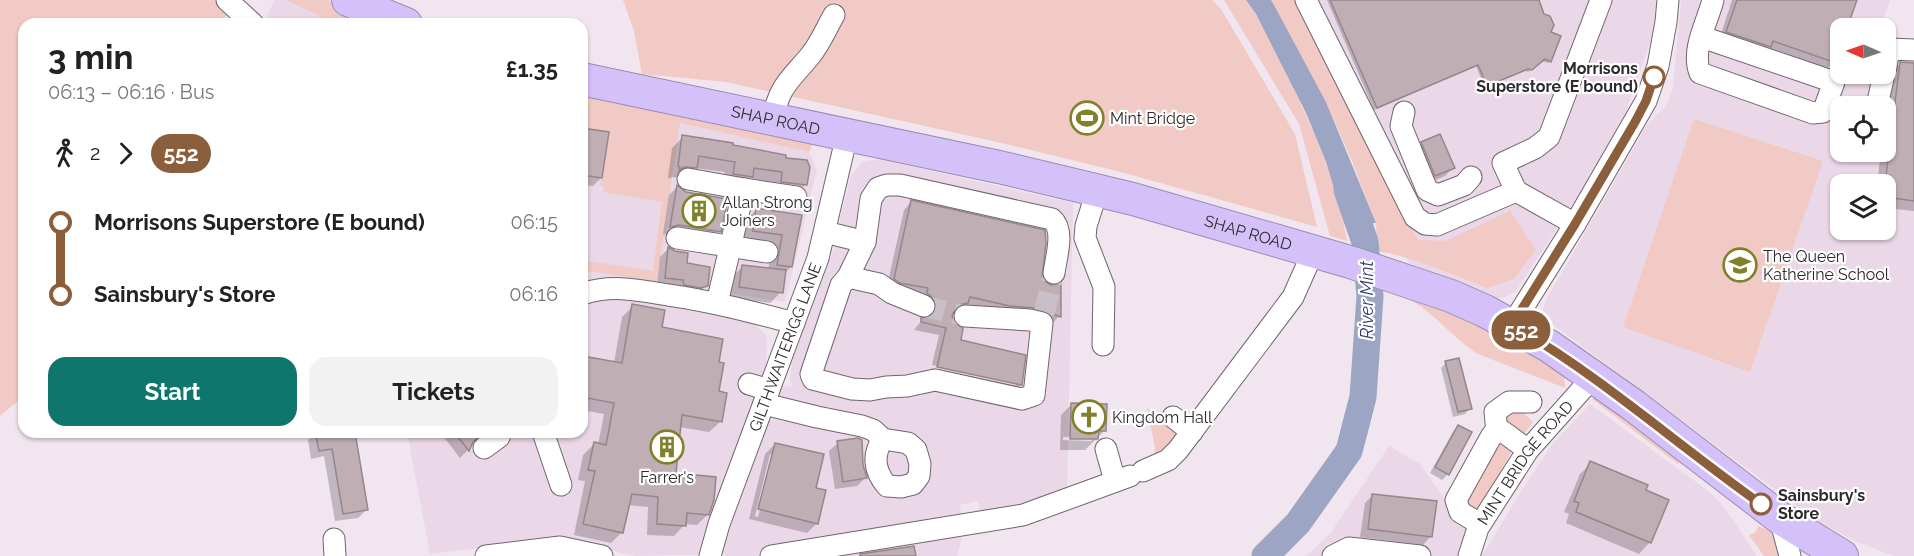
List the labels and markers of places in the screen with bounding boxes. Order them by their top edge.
place label: Morrisons Superstore (E bound) [1476,59,1638,96]
marker: Morrisons Superstore (E bound) [1643,66,1665,88]
sports icon: Mint Bridge [1069,100,1105,136]
place label: Mint Bridge [1110,109,1195,128]
building icon: Allan Strong Joiners [681,193,717,229]
place label: Allan Strong Joiners [722,193,813,230]
school or university icon: The Queen Katherine School [1722,247,1758,283]
place label: The Queen Katherine School [1763,247,1890,284]
church icon: Kingdom Hall [1071,399,1107,435]
place label: Kingdom Hall [1112,408,1213,427]
building icon: Farrer's [649,429,685,465]
place label: Farrer's [640,468,694,487]
place label: Sainsbury's Store [1778,486,1865,523]
marker: Sainsbury's Store [1750,493,1772,515]

